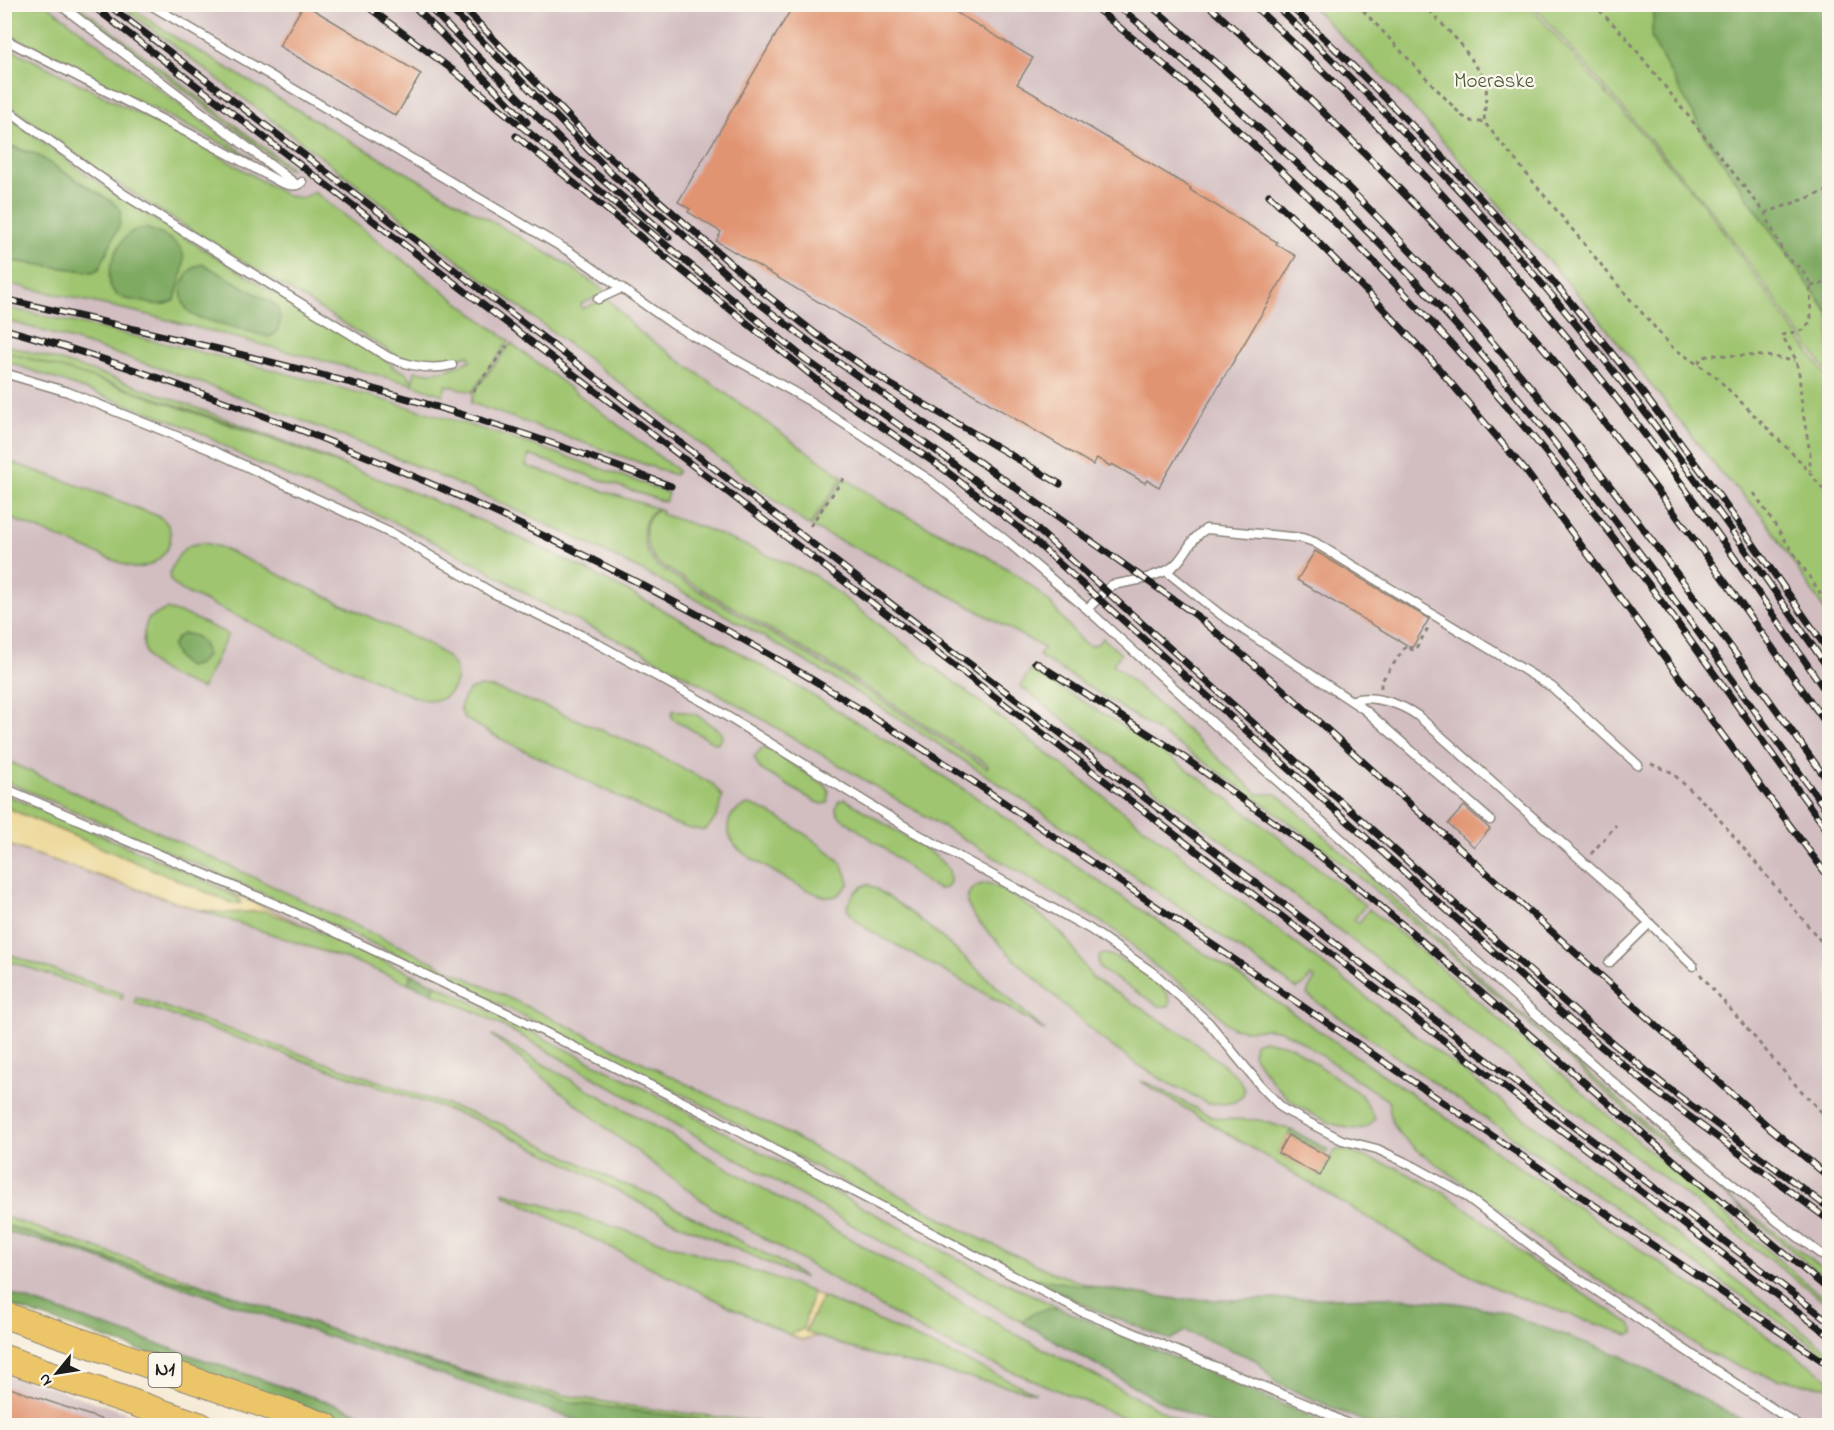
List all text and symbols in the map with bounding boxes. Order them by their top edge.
park label: Moeraske [1454,67,1535,97]
north arrow [27,1343,87,1403]
road number: N1 [148,1353,182,1387]
text: N [33,1369,59,1390]

